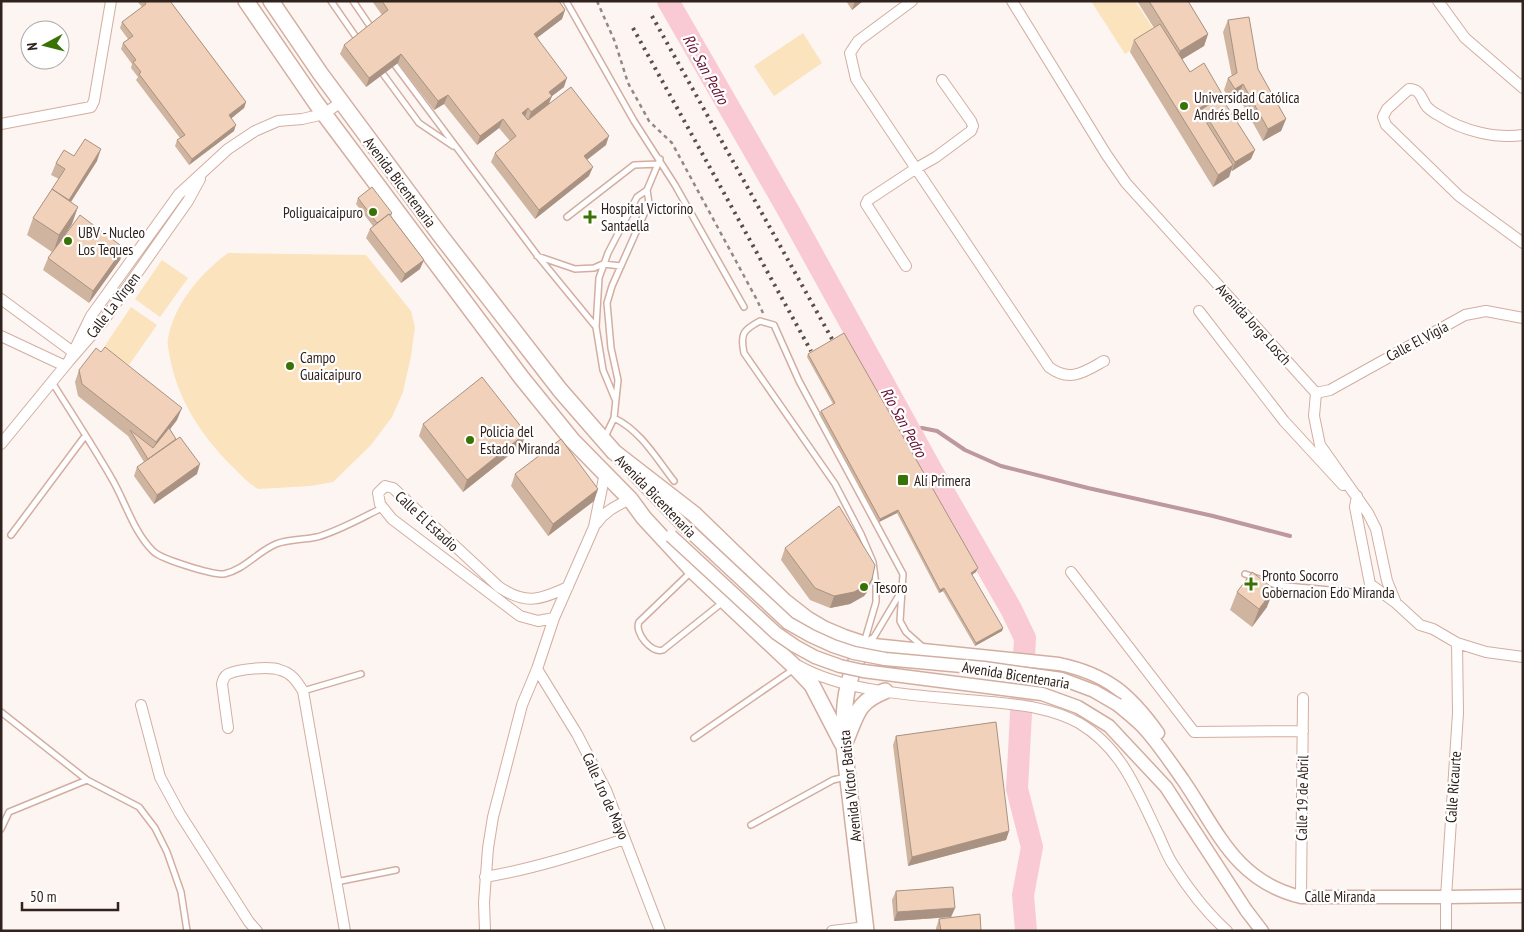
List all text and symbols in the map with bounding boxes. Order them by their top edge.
north arrow [20,20,70,70]
water label: Río San Pedro [679,31,734,108]
text: N [23,42,41,51]
place label: Universidad Católica Andrés Bello [1194,88,1300,124]
marker: Universidad Católica Andrés Bello [1178,100,1190,112]
street label: Avenida Bicentenaria [360,133,440,231]
place label: Hospital Victorino Santaella [601,199,693,235]
place label: Poliguaicaipuro [283,203,363,222]
marker: Poliguaicaipuro [367,206,379,218]
marker: Hospital Victorino Santaella [583,210,597,224]
place label: UBV - Nucleo Los Teques [78,223,145,259]
marker: UBV - Nucleo Los Teques [62,235,74,247]
street label: Calle La Virgen [82,268,144,342]
street label: Avenida Jorge Losch [1212,279,1296,369]
street label: Calle El Vigía [1383,317,1451,365]
place label: Campo Guaicaipuro [300,348,361,384]
marker: Campo Guaicaipuro [284,360,296,372]
water label: Río San Pedro [877,384,932,461]
place label: Policia del Estado Miranda [480,422,560,458]
marker: Policia del Estado Miranda [464,434,476,446]
street label: Avenida Bicentenaria [611,450,701,542]
place label: Alí Primera [914,471,971,490]
marker: Alí Primera [896,473,910,487]
street label: Calle El Estadio [391,487,463,555]
place label: Pronto Socorro Gobernacion Edo Miranda [1262,566,1395,602]
marker: Pronto Socorro Gobernacion Edo Miranda [1244,577,1258,591]
place label: Tesoro [874,578,908,597]
marker: Tesoro [858,581,870,593]
street label: Avenida Bicentenaria [961,657,1071,693]
street label: Avenida Víctor Batista [835,729,865,843]
street label: Calle 1ro de Mayo [578,750,634,842]
street label: Calle Ricaurte [1441,750,1465,824]
street label: Calle 19 de Abril [1292,755,1312,841]
scale bar [22,880,119,912]
text: 50 m [30,887,56,906]
street label: Calle Miranda [1304,887,1376,906]

